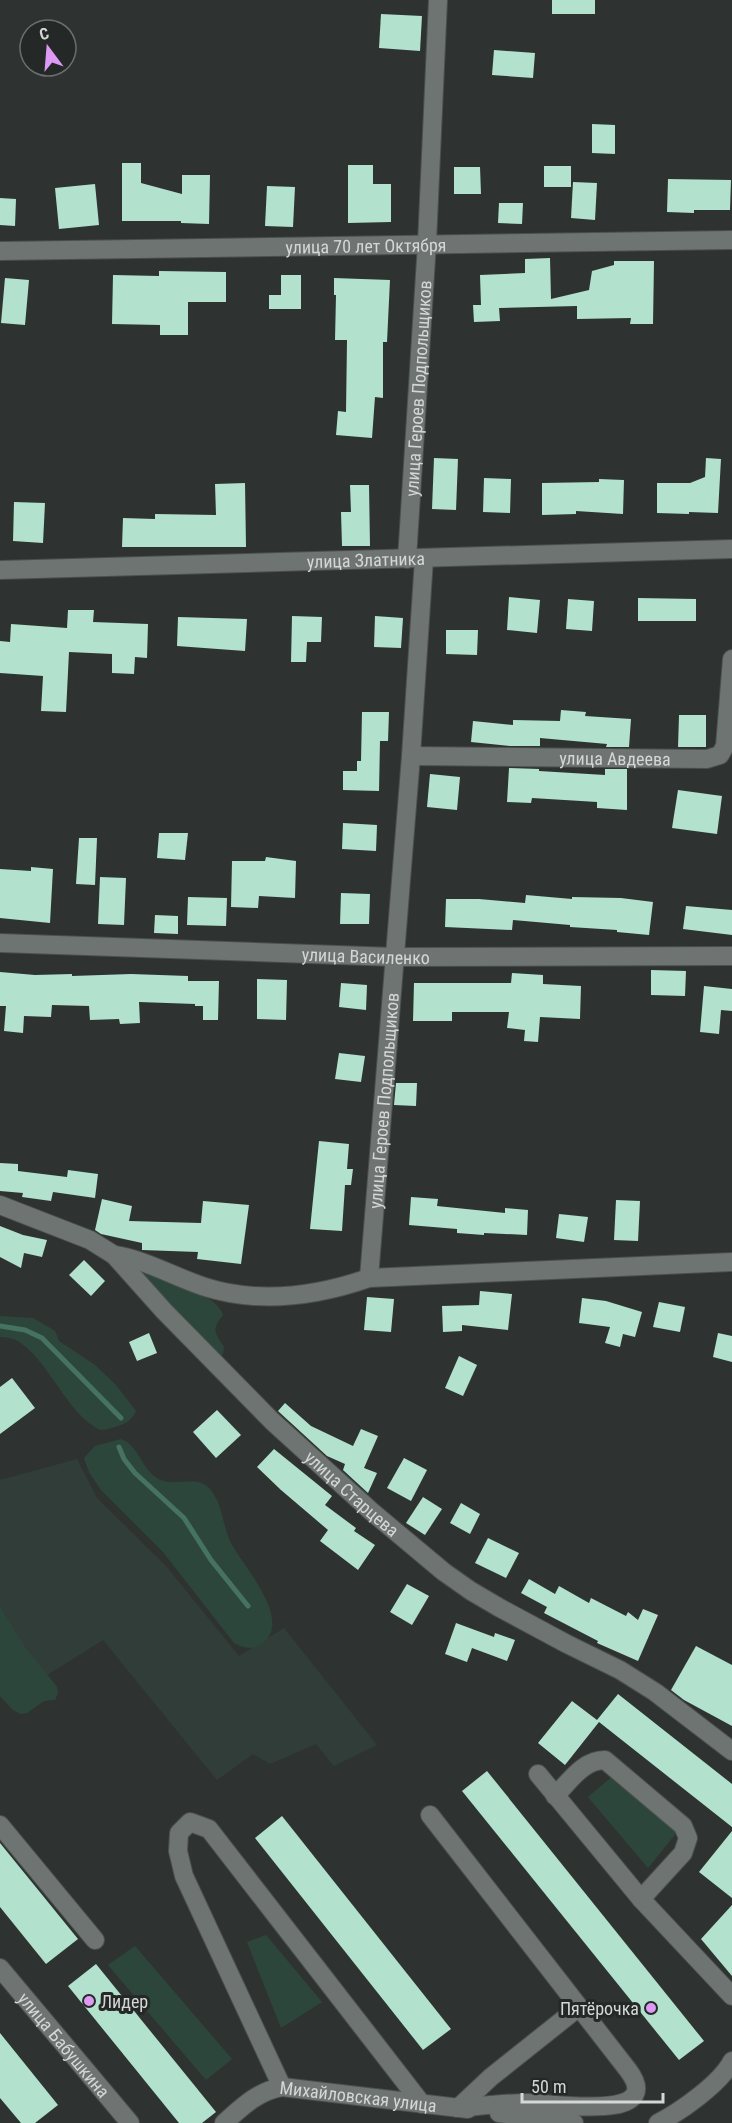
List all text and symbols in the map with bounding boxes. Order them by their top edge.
north arrow [18,18,78,78]
text: С [37,24,51,44]
street label: улица 70 лет Октября [285,234,447,257]
street label: улица Героев Подпольщиков [400,280,435,497]
street label: улица Златника [307,547,425,572]
street label: улица Авдеева [559,747,671,769]
street label: улица Василенко [301,943,430,968]
street label: улица Героев Подпольщиков [364,992,402,1209]
street label: улица Старцева [301,1446,403,1540]
street label: улица Бабушкина [14,1988,114,2101]
place label: Лидер [101,1991,148,2012]
marker: Лидер [82,1994,96,2008]
place label: Пятёрочка [560,1998,639,2019]
marker: Пятёрочка [644,2001,658,2015]
scale bar [522,2066,663,2104]
street label: Михайловская улица [279,2076,438,2116]
text: 50 m [531,2076,566,2097]

